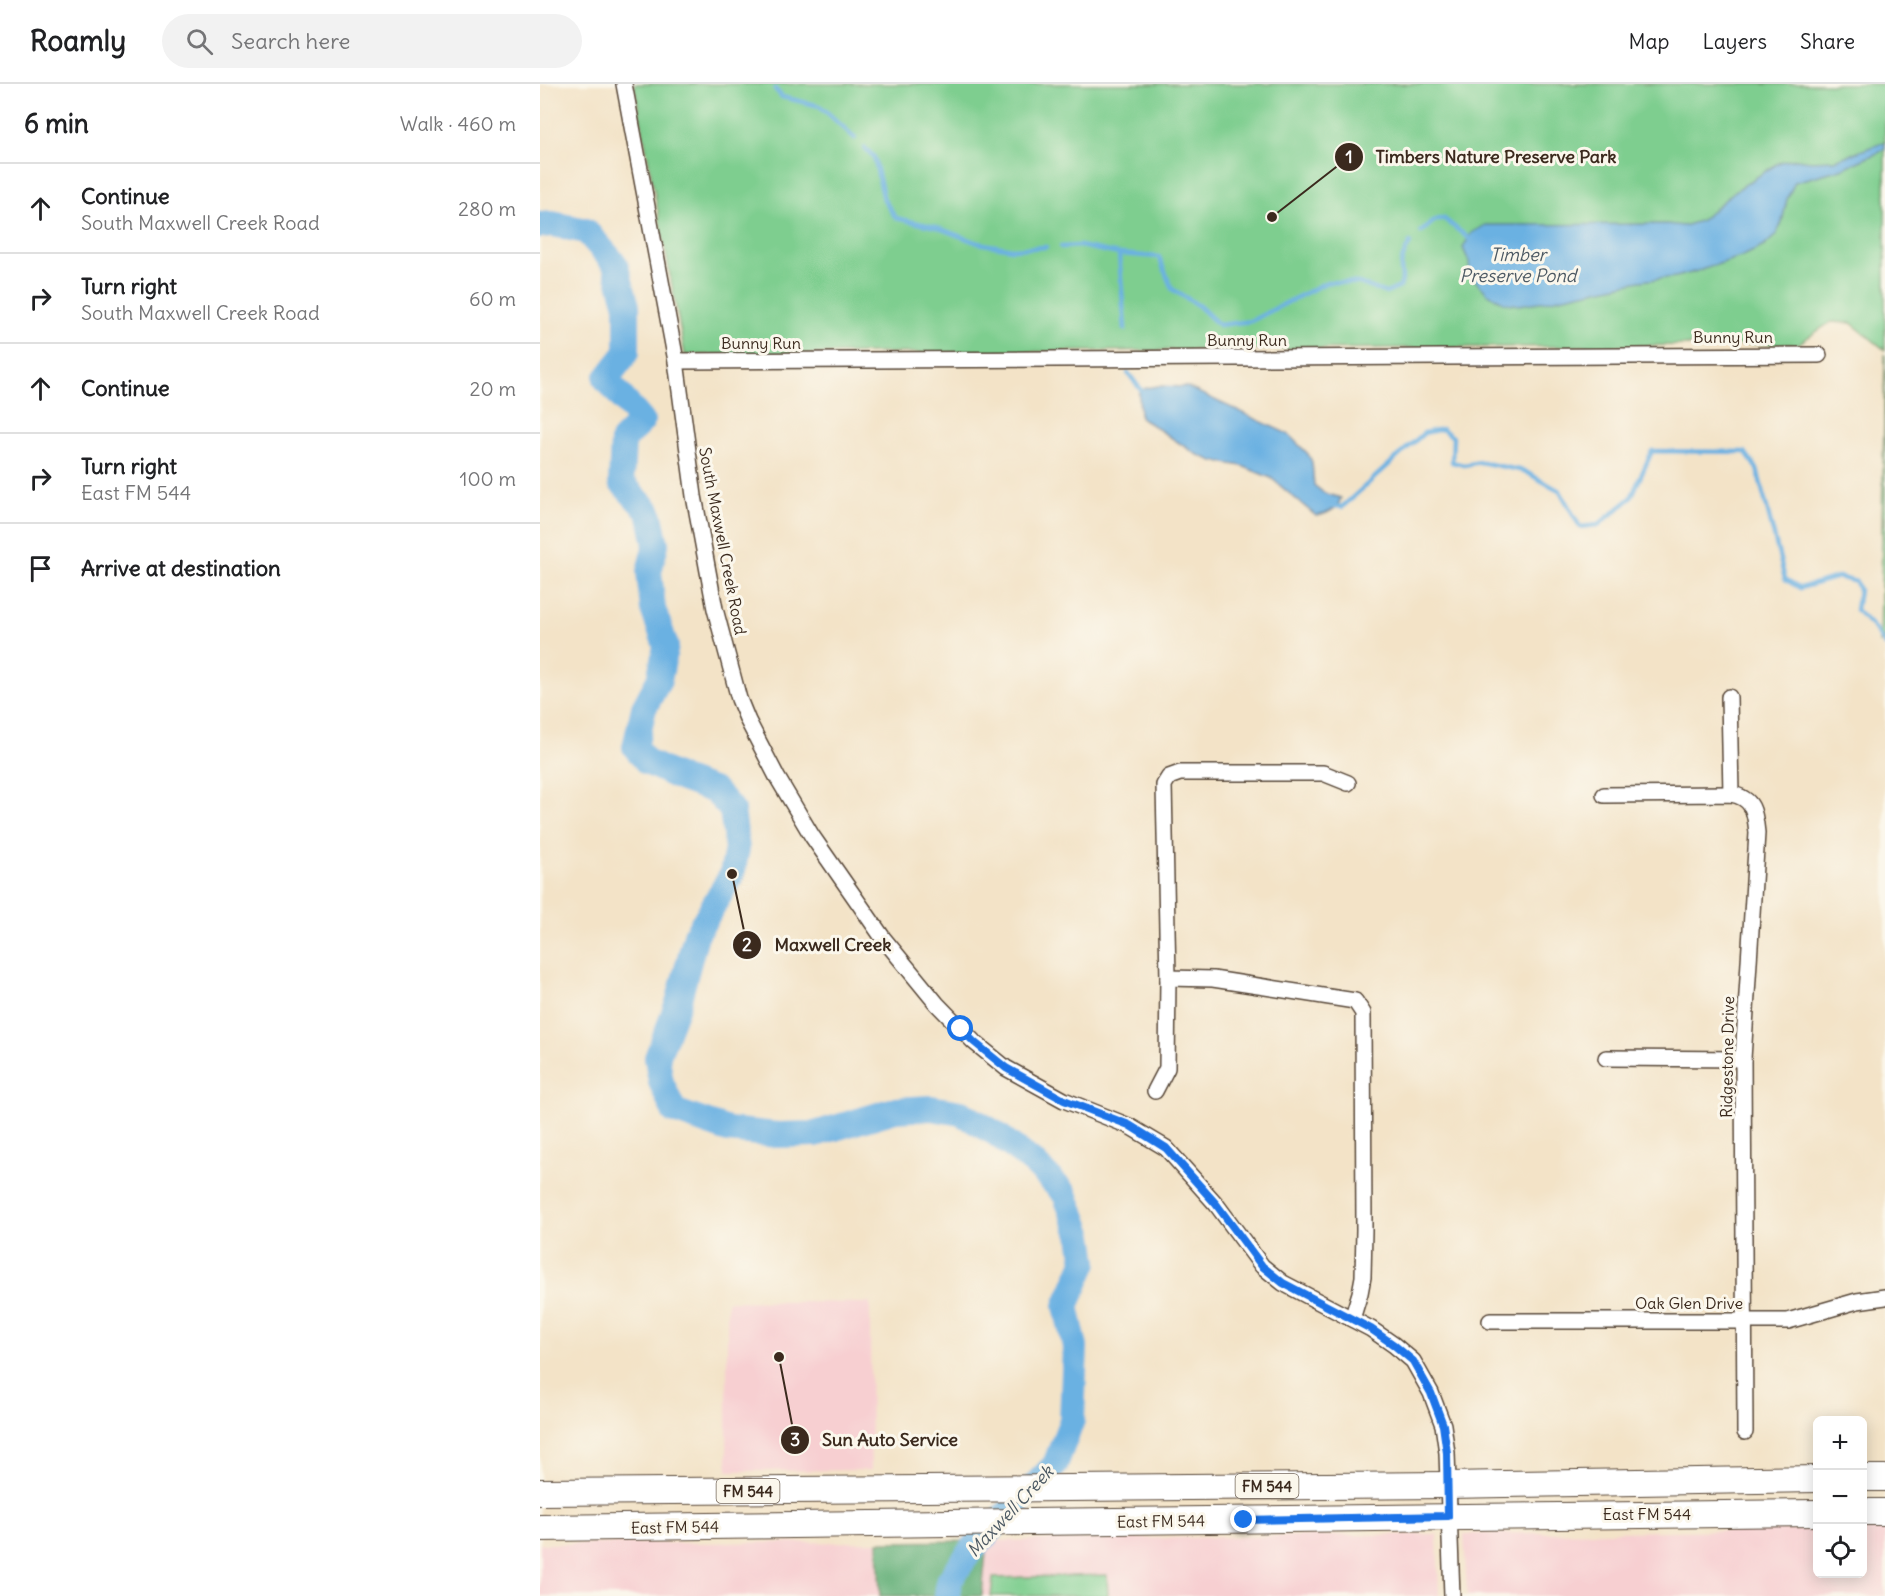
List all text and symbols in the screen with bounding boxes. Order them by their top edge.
search box [162,14,582,68]
text: Roamly [30,23,126,59]
icon: search [183,25,216,58]
text: Search here [231,27,350,55]
text: Map [1629,28,1669,55]
text: Layers [1702,28,1767,55]
text: Share [1800,28,1855,55]
text: 6 min [24,107,89,140]
text: Walk · 460 m [400,111,516,136]
callout: Timbers Nature Preserve Park [1334,139,1629,175]
text: 1 [1345,145,1353,168]
text: Timbers Nature Preserve Park [1375,145,1617,168]
text: Continue [81,182,170,210]
icon: ahead [24,192,57,225]
text: 280 m [458,196,516,221]
text: South Maxwell Creek Road [81,210,320,235]
water label: Timber Preserve Pond [1460,243,1579,287]
text: Turn right [81,272,177,300]
icon: right [24,282,57,315]
text: 60 m [469,286,516,311]
text: South Maxwell Creek Road [81,300,320,325]
street label: Bunny Run [1693,327,1773,347]
street label: Bunny Run [1207,330,1287,350]
street label: Bunny Run [721,333,801,353]
icon: ahead [24,372,57,405]
text: Continue [81,374,170,402]
text: 20 m [470,376,516,401]
street label: South Maxwell Creek Road [695,445,751,637]
text: Turn right [81,452,177,480]
icon: right [24,462,57,495]
text: 100 m [459,466,516,491]
text: East FM 544 [81,480,191,505]
icon: arrive [24,552,57,585]
text: Arrive at destination [81,554,281,582]
callout: Maxwell Creek [732,927,903,963]
text: 2 [742,933,752,956]
text: Maxwell Creek [775,933,891,956]
street label: Ridgestone Drive [1716,996,1738,1118]
route start [947,1015,973,1041]
street label: Oak Glen Drive [1635,1293,1743,1313]
map controls [1813,1416,1867,1578]
button: + [1813,1416,1867,1470]
callout: Sun Auto Service [780,1422,970,1458]
text: 3 [790,1428,800,1451]
text: Sun Auto Service [822,1428,958,1451]
water label: Maxwell Creek [962,1459,1060,1562]
button: − [1813,1470,1867,1524]
road number: FM 544 [1236,1474,1298,1498]
road number: FM 544 [716,1479,780,1503]
street label: East FM 544 [1603,1504,1691,1524]
route end [1230,1506,1256,1532]
street label: East FM 544 [1117,1510,1205,1532]
street label: East FM 544 [631,1516,719,1538]
button: locate [1813,1524,1867,1578]

